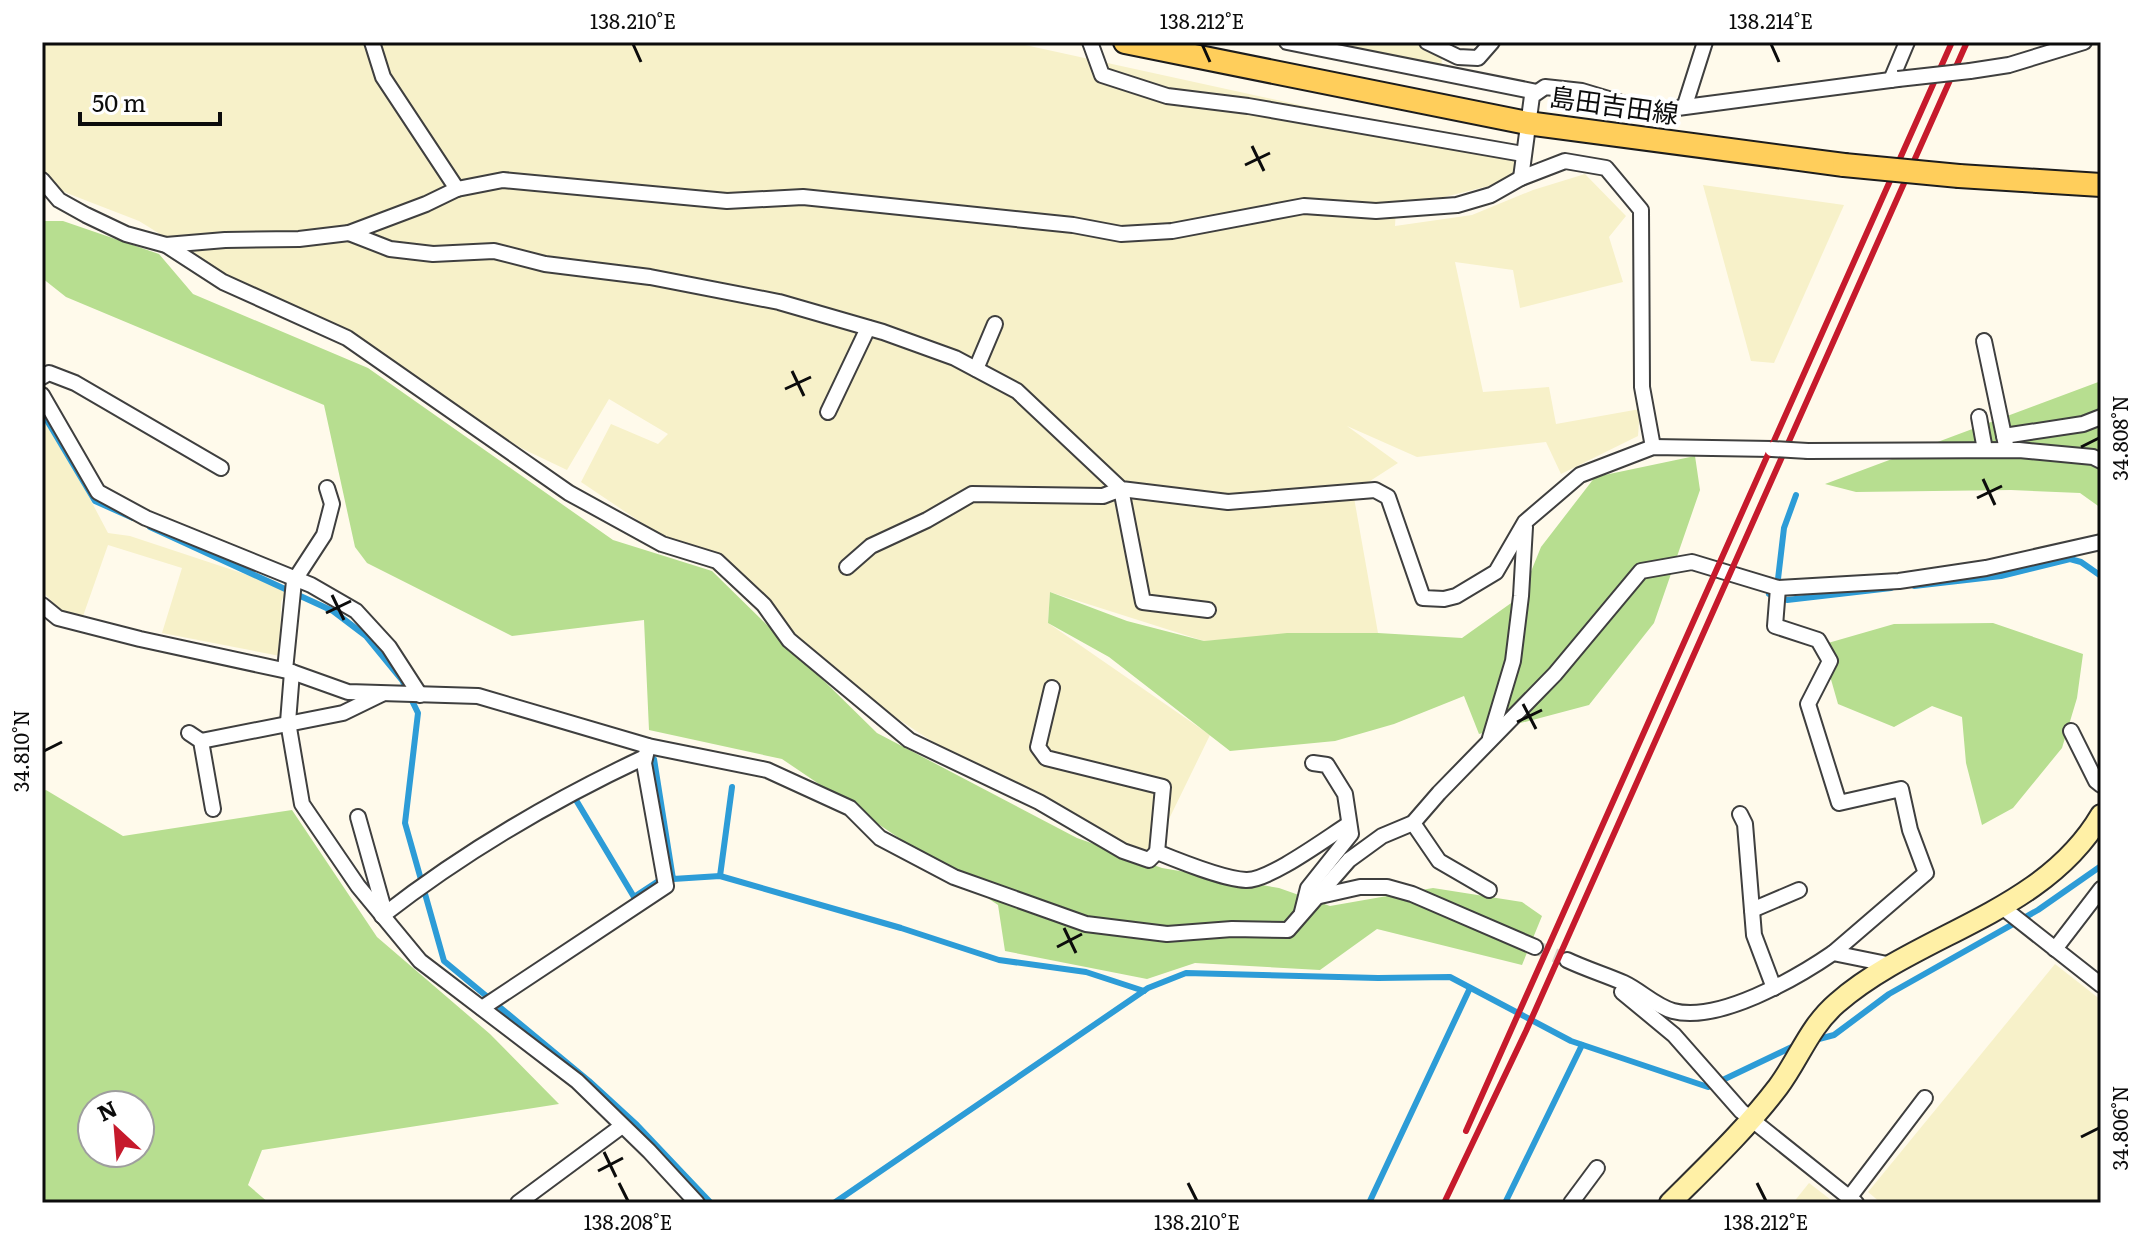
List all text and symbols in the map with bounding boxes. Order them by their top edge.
text: 138.210°E [590,5,676,35]
text: 138.212°E [1160,5,1244,35]
text: 138.214°E [1729,5,1813,35]
street label: 島田吉田線 [1547,75,1681,132]
scale bar [80,76,220,126]
text: 50 m [92,84,146,119]
text: 34.808°N [2104,395,2134,481]
text: 34.810°N [5,710,35,792]
text: 34.806°N [2104,1085,2134,1171]
north arrow [76,1089,156,1169]
text: N [91,1091,122,1129]
text: 138.208°E [584,1206,672,1236]
text: 138.210°E [1154,1206,1240,1236]
text: 138.212°E [1724,1206,1808,1236]

